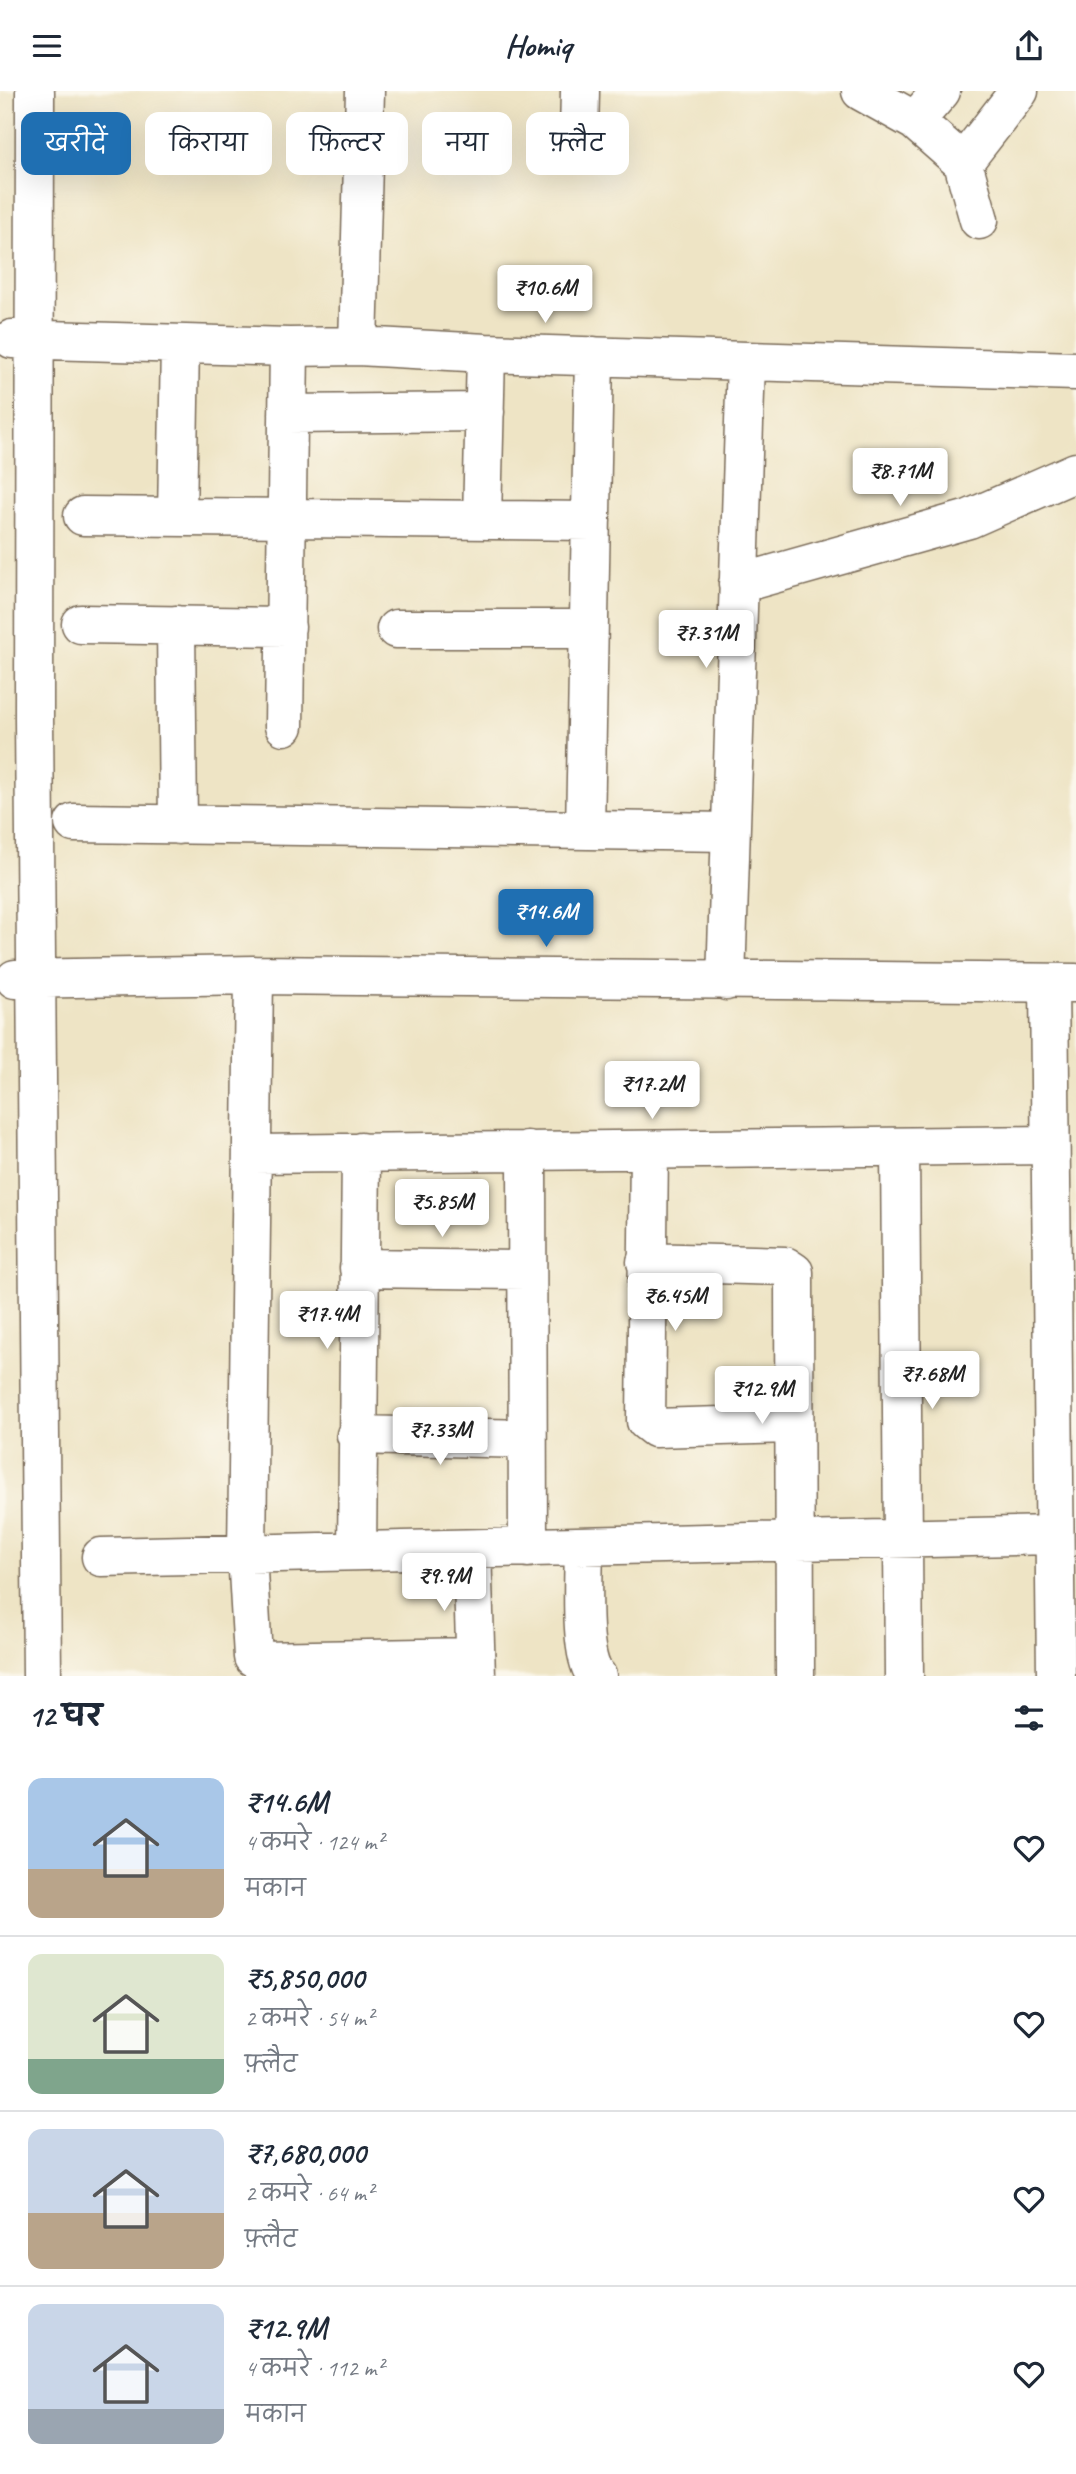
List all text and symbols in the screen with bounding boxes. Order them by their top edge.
text: Homiq [505,25,571,66]
icon: menu [28,27,66,65]
icon: share [1010,27,1048,65]
chip: खरीदें [21,112,131,175]
chip: किराया [145,112,272,175]
chip: फ़िल्टर [286,112,408,175]
chip: नया [422,112,512,175]
chip: फ़्लैट [526,112,629,175]
pin: ₹10.6M [488,265,602,325]
text: ₹10.6M [513,273,577,302]
pin: ₹8.71M [843,449,957,508]
text: ₹8.71M [869,456,931,485]
pin: ₹7.31M [649,611,763,670]
text: ₹7.31M [675,618,737,647]
pin: ₹14.6M [489,889,603,949]
text: ₹14.6M [514,897,578,926]
pin: ₹17.2M [595,1061,709,1121]
text: ₹17.2M [621,1069,683,1098]
pin: ₹5.85M [385,1179,499,1239]
text: ₹5.85M [411,1187,473,1216]
pin: ₹6.45M [618,1273,732,1333]
text: ₹6.45M [644,1281,706,1310]
pin: ₹17.4M [270,1291,384,1351]
text: ₹17.4M [296,1299,358,1328]
pin: ₹7.68M [875,1351,989,1411]
text: ₹7.68M [900,1359,964,1388]
pin: ₹12.9M [705,1367,819,1426]
text: ₹12.9M [731,1374,793,1403]
pin: ₹7.33M [383,1407,497,1467]
text: ₹7.33M [409,1415,471,1444]
pin: ₹9.9M [395,1553,493,1613]
text: ₹9.9M [418,1561,470,1590]
text: 12 घर [28,1697,102,1735]
icon: filters [1010,1699,1048,1737]
text: ₹14.6M [245,1783,327,1821]
icon: home [84,1806,168,1890]
text: 4 कमरे · 124 m² [245,1828,383,1857]
icon: heart [1010,1829,1048,1867]
text: मकान [245,1874,306,1903]
text: ₹5,850,000 [245,1959,364,1997]
icon: home [84,1982,168,2066]
text: 2 कमरे · 54 m² [245,2004,373,2033]
icon: heart [1010,2005,1048,2043]
text: फ़्लैट [245,2050,297,2079]
text: ₹7,680,000 [245,2134,365,2172]
icon: home [84,2157,168,2241]
text: 2 कमरे · 64 m² [245,2179,373,2208]
icon: heart [1010,2180,1048,2218]
text: फ़्लैट [245,2225,297,2254]
text: ₹12.9M [245,2309,326,2347]
icon: home [84,2332,168,2416]
text: 4 कमरे · 112 m² [245,2354,383,2383]
icon: heart [1010,2355,1048,2393]
text: मकान [245,2400,306,2429]

